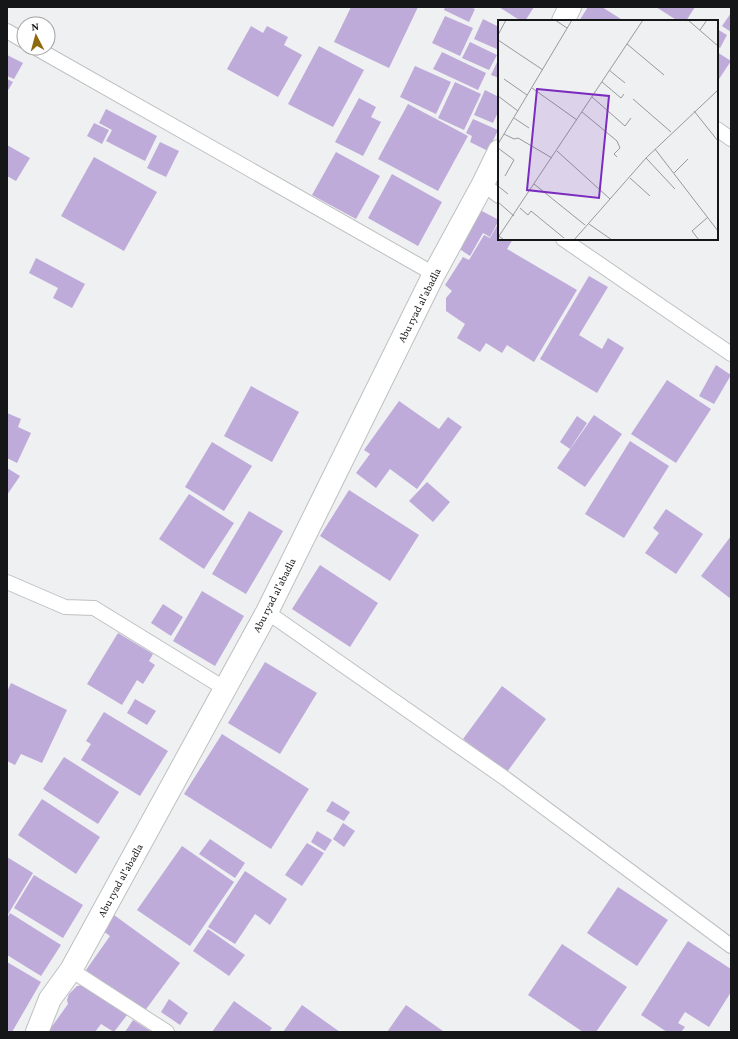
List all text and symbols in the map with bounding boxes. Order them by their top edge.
north arrow [16,16,56,56]
text: N [31,20,40,32]
inset map [498,20,718,240]
street label: Abu ryad al'abadla [395,266,444,345]
street label: Abu ryad al'abadla [250,556,299,635]
street label: Abu ryad al'abadla [95,841,146,919]

